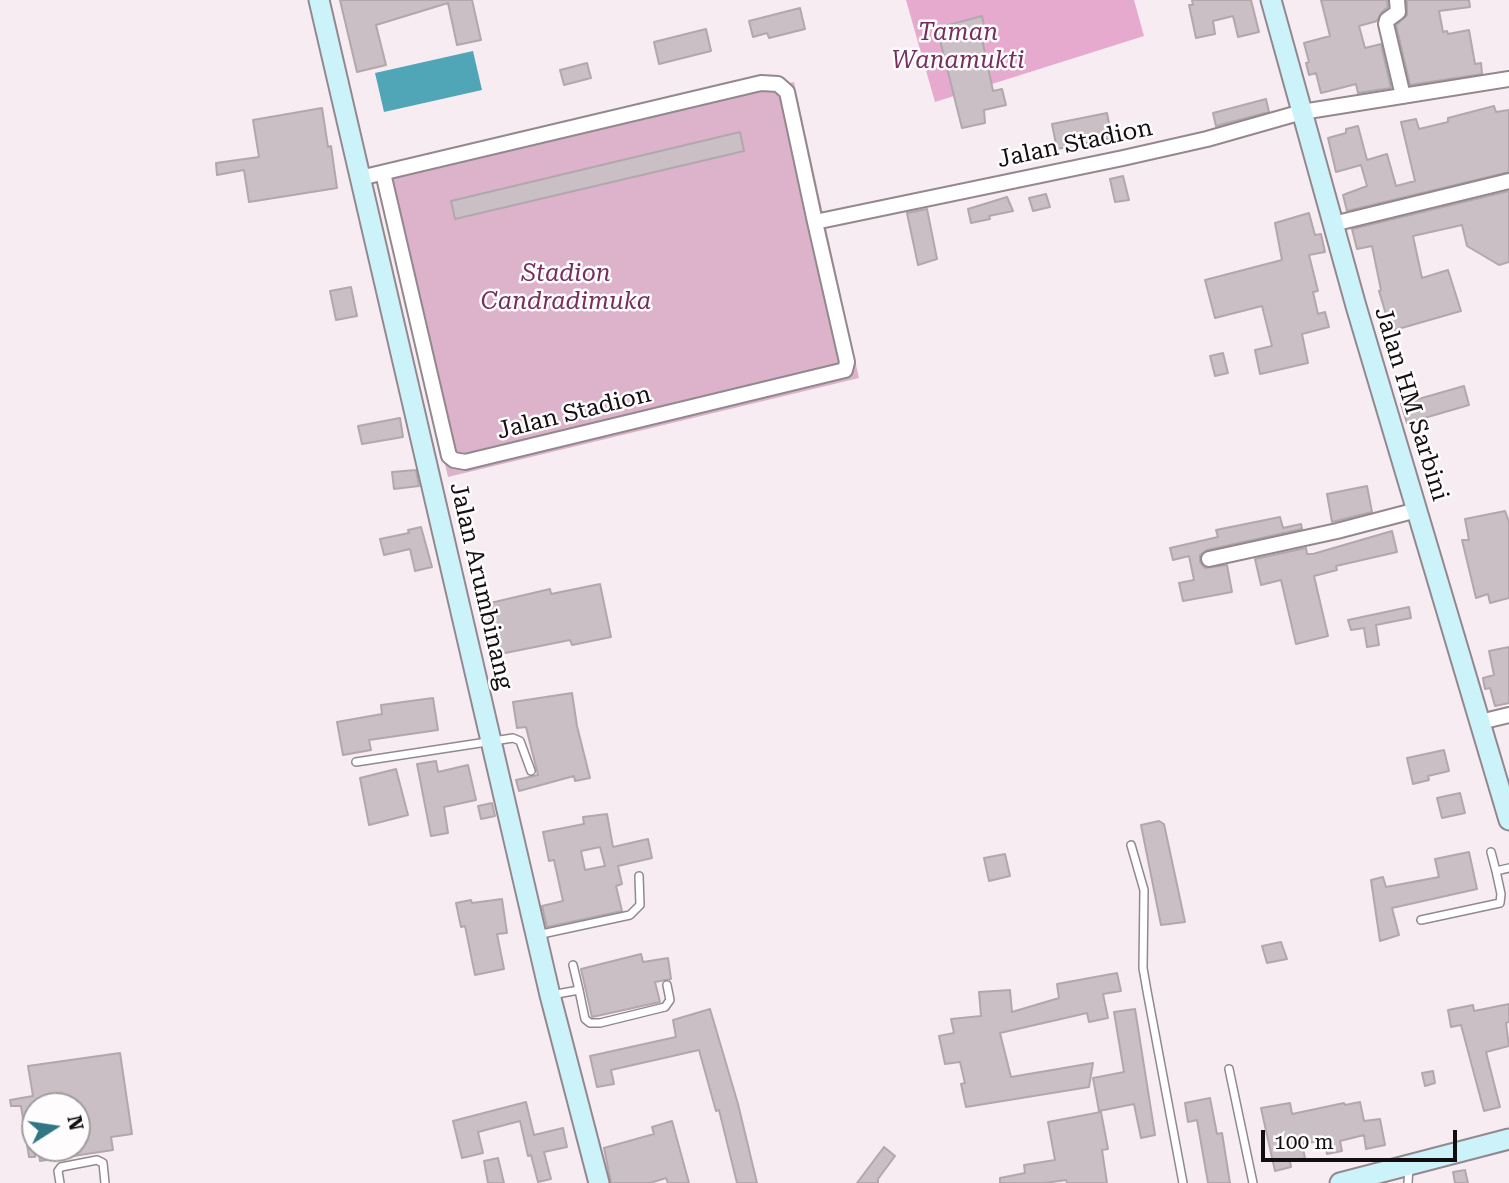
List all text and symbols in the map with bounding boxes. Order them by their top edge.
park label: Taman Wanamukti [891,19,1025,75]
street label: Jalan Stadion [995,114,1155,174]
park label: Stadion Candradimuka [481,260,651,316]
street label: Jalan HM Sarbini [1368,304,1454,504]
street label: Jalan Stadion [494,380,654,446]
street label: Jalan Arumbinang [443,480,519,692]
north arrow [21,1092,91,1162]
text: N [62,1113,88,1132]
scale bar [1264,1116,1460,1160]
text: 100 m [1274,1130,1334,1154]

